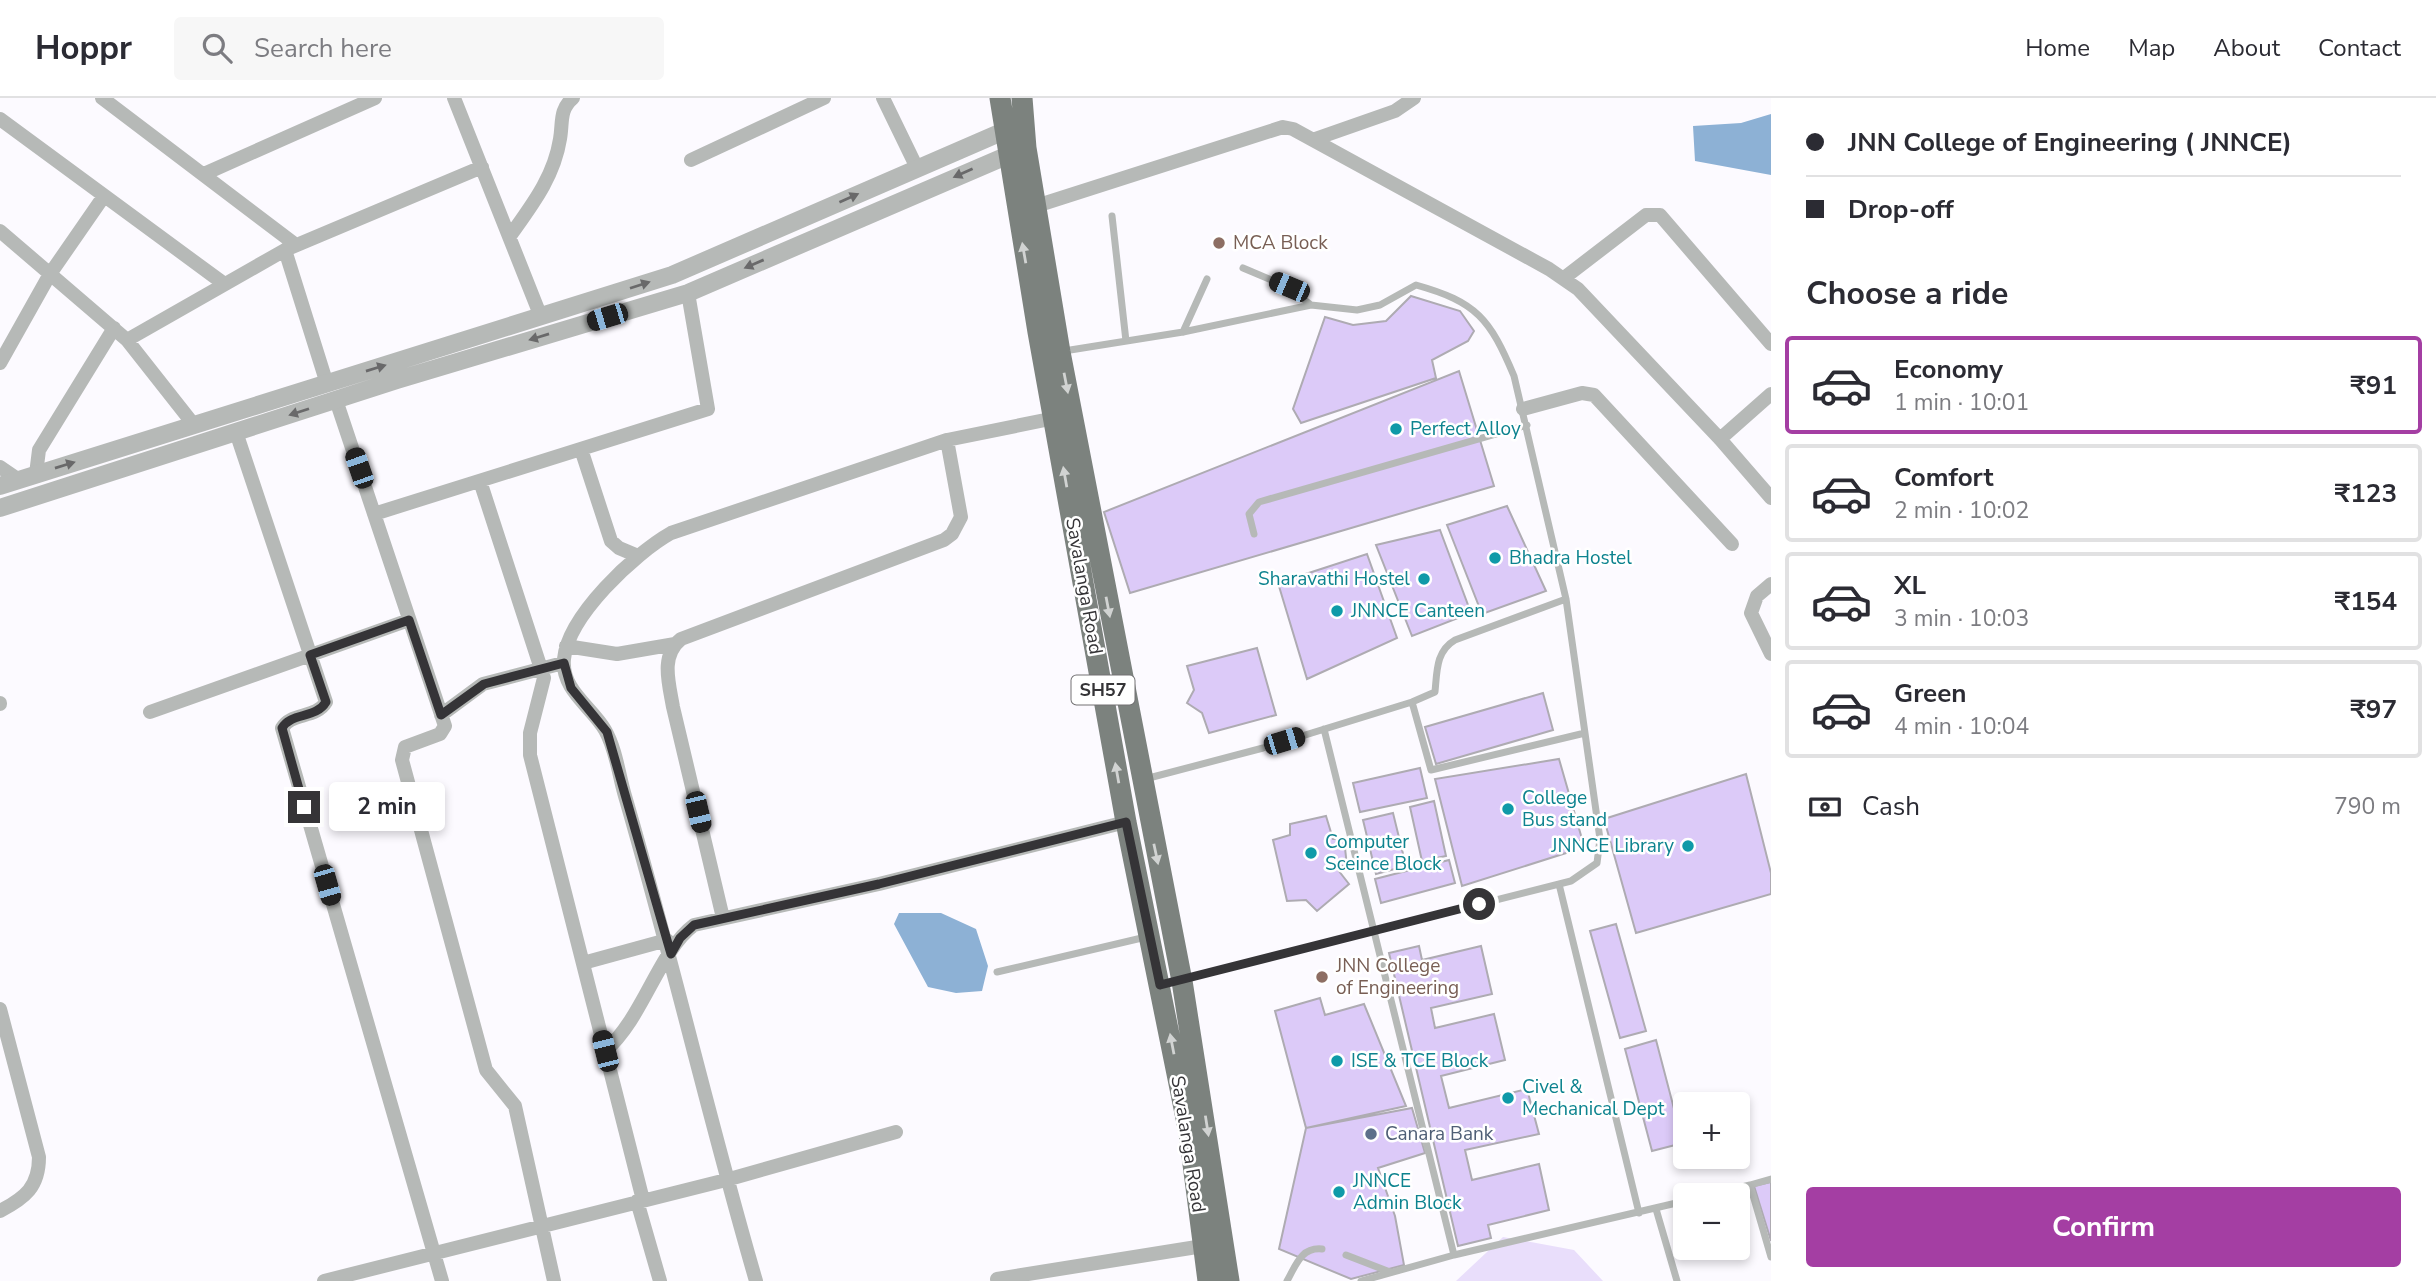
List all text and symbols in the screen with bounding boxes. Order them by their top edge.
search box [174,17,664,80]
text: Hoppr [35,26,132,71]
icon: search [198,29,236,67]
text: Search here [254,31,392,66]
text: Home [2025,32,2090,64]
text: Map [2128,32,2175,64]
text: About [2213,32,2280,64]
text: Contact [2318,32,2401,64]
text: JNN College of Engineering ( JNNCE) [1848,125,2292,160]
one-way arrow [953,167,973,179]
one-way arrow [839,192,860,203]
text: Drop-off [1848,192,1954,227]
place label: MCA Block [1233,230,1328,256]
marker: MCA Block [1211,235,1227,251]
one-way arrow [1018,242,1029,264]
one-way arrow [744,259,765,270]
car [1266,269,1313,305]
text: Choose a ride [1806,272,2008,315]
one-way arrow [629,280,650,290]
car [584,301,631,333]
one-way arrow [529,333,550,343]
text: Economy [1894,352,2003,387]
icon: car [1810,354,1873,417]
one-way arrow [366,363,387,373]
text: ₹91 [2350,368,2397,403]
one-way arrow [1061,372,1072,394]
text: 1 min · 10:01 [1894,387,2029,418]
one-way arrow [288,407,309,417]
place label: Perfect Alloy [1410,416,1521,442]
marker: Perfect Alloy [1388,421,1404,437]
car [343,445,376,491]
one-way arrow [55,460,76,470]
text: Comfort [1894,460,1994,495]
icon: car [1810,462,1873,525]
one-way arrow [1059,465,1070,487]
text: ₹123 [2335,476,2397,511]
text: 2 min · 10:02 [1894,495,2029,526]
street label: Savalanga Road [1059,516,1109,656]
place label: Bhadra Hostel [1509,545,1632,571]
marker: Bhadra Hostel [1487,550,1503,566]
place label: Sharavathi Hostel [1258,566,1410,592]
text: XL [1894,568,1926,603]
icon: car [1810,570,1873,633]
marker: Sharavathi Hostel [1416,571,1432,587]
text: ₹154 [2335,584,2397,619]
one-way arrow [1103,596,1114,618]
place label: JNNCE Canteen [1350,598,1485,624]
marker: JNNCE Canteen [1329,603,1345,619]
text: 3 min · 10:03 [1894,603,2029,634]
road number: SH57 [1072,676,1134,704]
text: Green [1894,676,1967,711]
icon: car [1810,678,1873,741]
text: ₹97 [2350,692,2397,727]
text: 4 min · 10:04 [1894,711,2029,742]
car [1261,725,1308,757]
one-way arrow [1112,762,1123,784]
callout: 2 min [328,782,444,832]
place label: College Bus stand [1522,785,1607,833]
icon: cash [1806,788,1844,826]
car [684,789,713,835]
text: Cash [1862,789,1920,824]
route end [288,791,320,823]
text: 2 min [357,791,417,822]
text: 790 m [2334,791,2401,822]
marker: College Bus stand [1500,801,1516,817]
place label: Computer Sceince Block [1325,829,1442,877]
place label: JNNCE Library [1550,833,1674,859]
marker: JNNCE Library [1680,838,1696,854]
one-way arrow [1151,843,1162,865]
marker: Computer Sceince Block [1303,845,1319,861]
car [312,862,343,908]
route start [1463,888,1495,920]
place label: JNN College of Engineering [1335,953,1459,1001]
marker: JNN College of Engineering [1314,969,1330,985]
car [590,1028,621,1074]
one-way arrow [1166,1033,1177,1055]
place label: ISE & TCE Block [1351,1048,1489,1074]
marker: ISE & TCE Block [1329,1053,1345,1069]
street label: Savalanga Road [1164,1074,1212,1214]
place label: Civel & Mechanical Dept [1522,1074,1665,1122]
marker: Civel & Mechanical Dept [1500,1090,1516,1106]
map controls [1673,1092,1750,1260]
button: + [1673,1092,1750,1169]
one-way arrow [1202,1115,1213,1137]
place label: Canara Bank [1385,1121,1494,1147]
marker: Canara Bank [1363,1126,1379,1142]
place label: JNNCE Admin Block [1352,1168,1462,1216]
button: − [1673,1183,1750,1260]
marker: JNNCE Admin Block [1331,1184,1347,1200]
button: Confirm [1806,1187,2401,1267]

